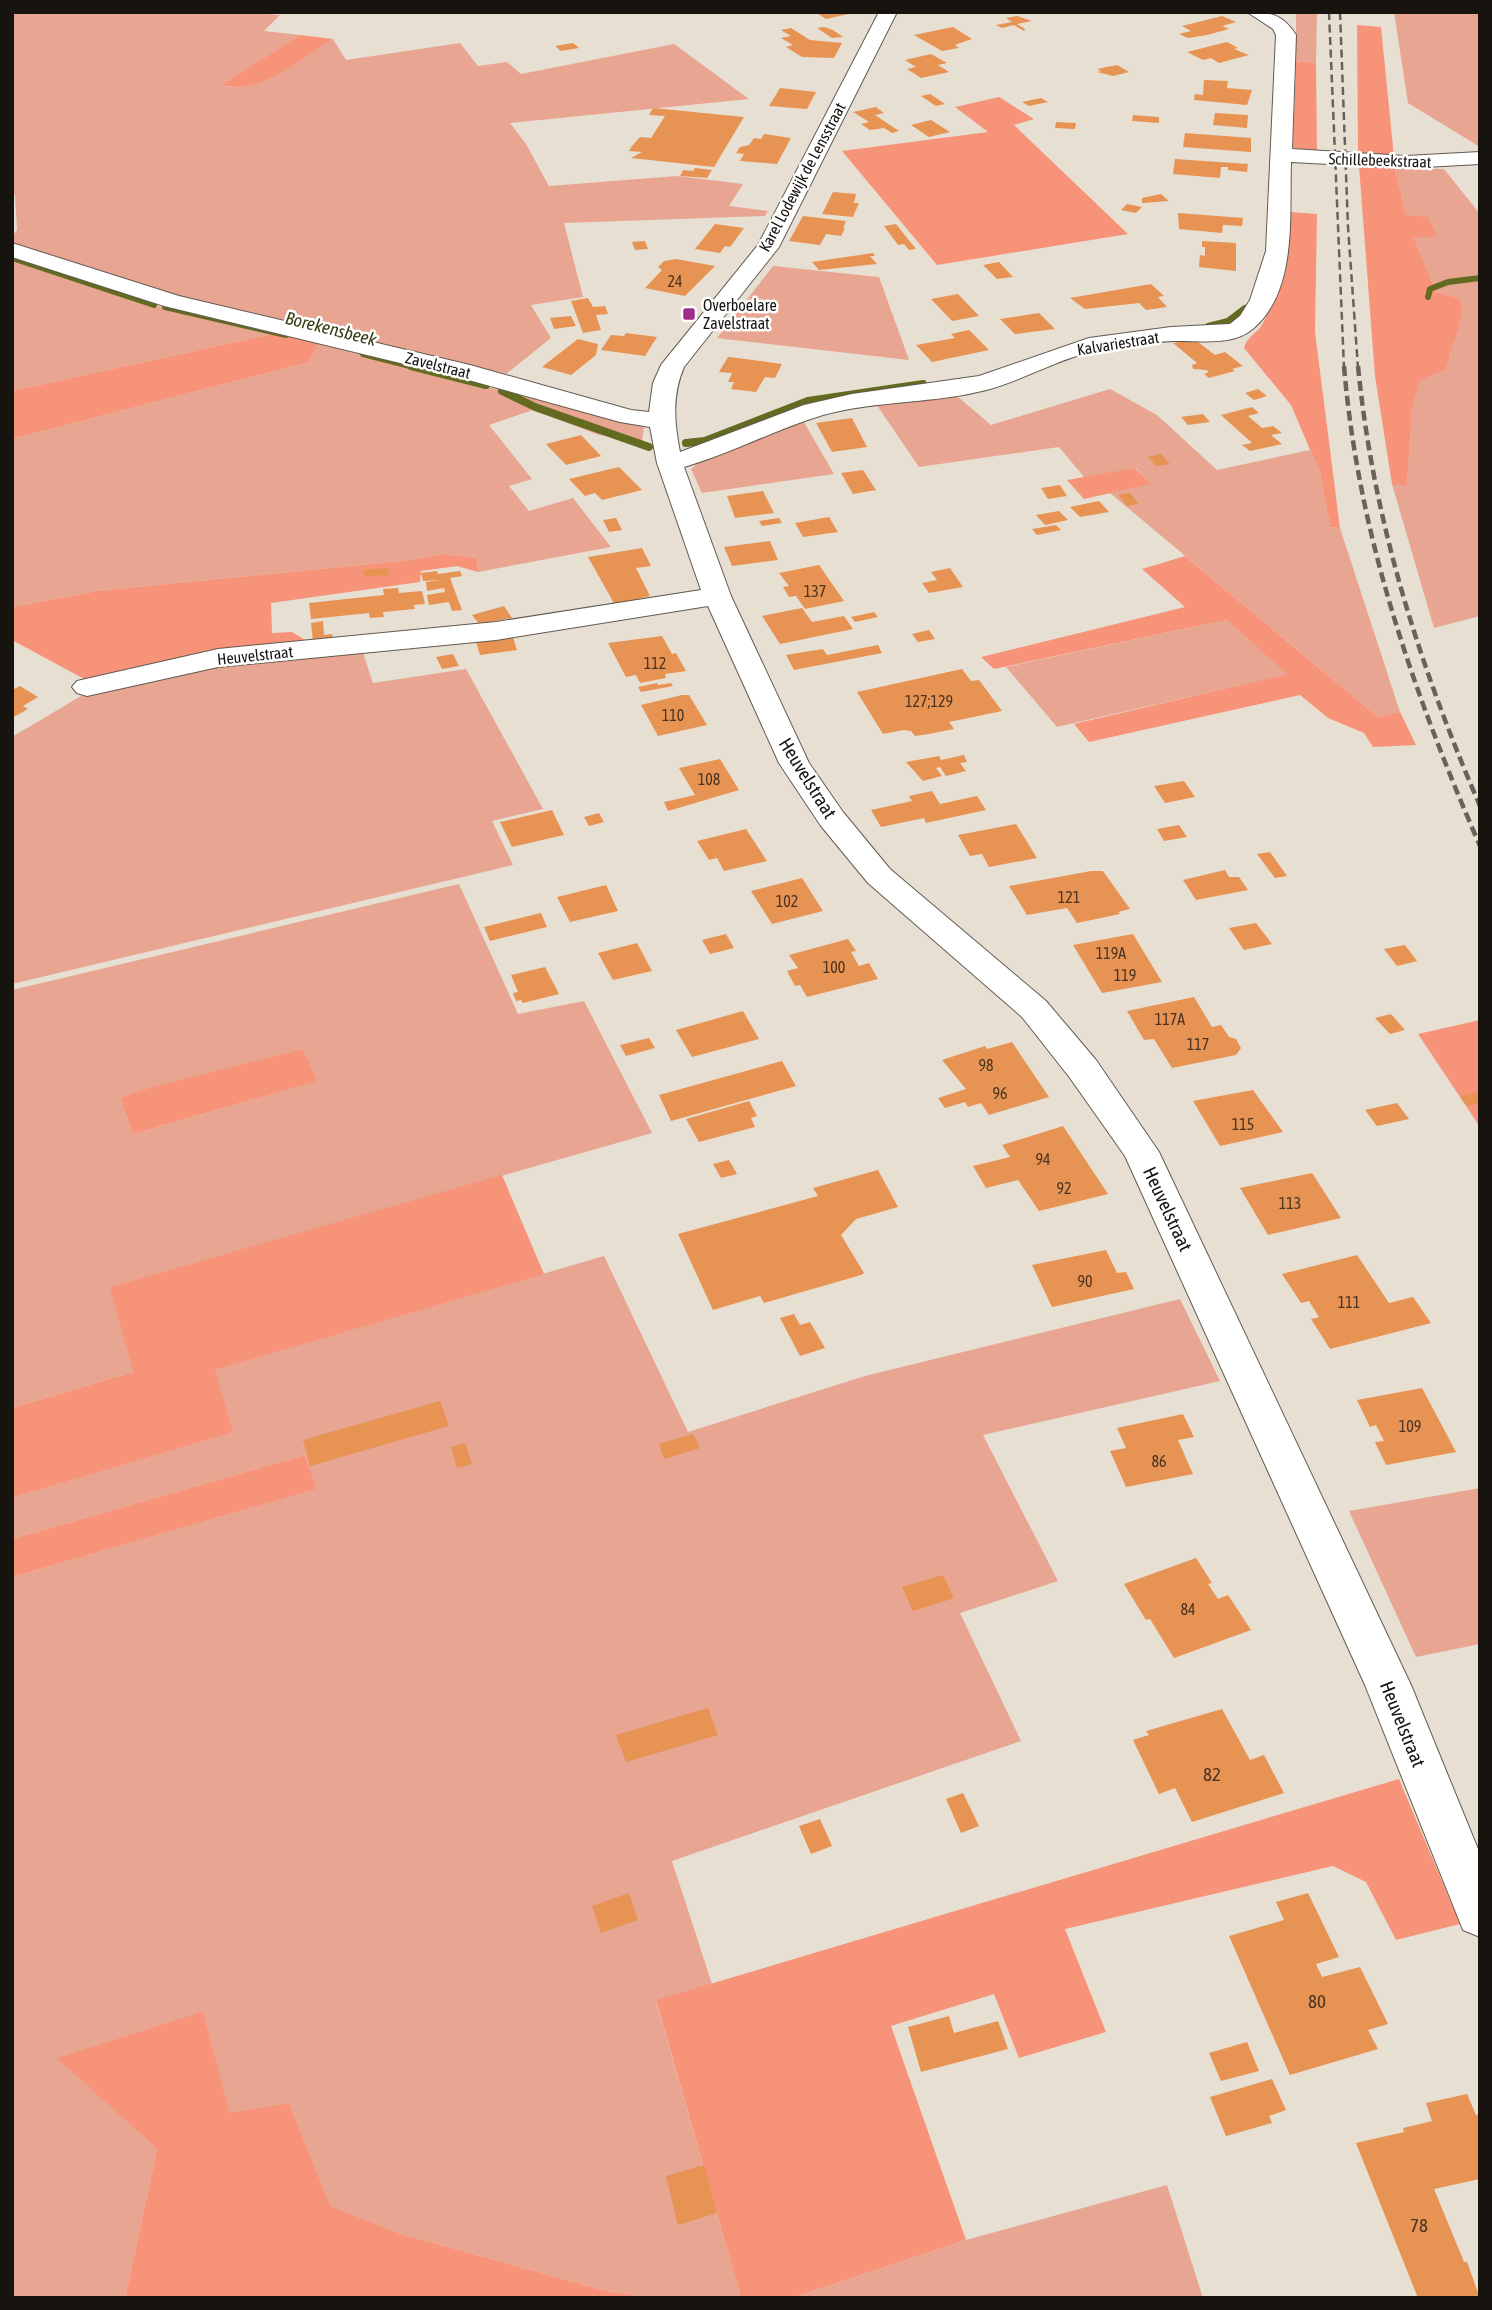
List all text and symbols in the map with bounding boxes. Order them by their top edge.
street label: Karel Lodewijk de Lensstraat [755,99,850,255]
street label: Schillebeekstraat [1328,149,1432,171]
house number: 24 [667,272,683,290]
place label: Overboelare Zavelstraat [703,296,777,332]
marker: Overboelare Zavelstraat [681,306,697,322]
water label: Borekensbeek [283,307,380,350]
street label: Kalvariestraat [1076,328,1161,358]
street label: Zavelstraat [403,348,473,382]
house number: 137 [804,582,826,600]
street label: Heuvelstraat [216,642,294,668]
house number: 112 [644,654,666,672]
house number: 127;129 [905,692,953,710]
house number: 110 [662,706,684,724]
street label: Heuvelstraat [775,734,841,822]
house number: 108 [698,770,720,788]
house number: 121 [1058,888,1080,906]
house number: 102 [776,892,798,910]
house number: 119A [1096,944,1126,962]
house number: 100 [823,958,845,976]
house number: 119 [1114,966,1136,984]
house number: 117A [1155,1010,1185,1028]
house number: 117 [1187,1035,1209,1053]
house number: 98 [978,1056,994,1074]
house number: 96 [992,1084,1008,1102]
house number: 115 [1232,1115,1254,1133]
house number: 94 [1035,1150,1051,1168]
street label: Heuvelstraat [1139,1163,1197,1255]
house number: 92 [1056,1179,1072,1197]
house number: 113 [1279,1194,1301,1212]
house number: 90 [1077,1272,1093,1290]
house number: 111 [1338,1293,1360,1311]
house number: 109 [1399,1417,1421,1435]
house number: 86 [1151,1452,1167,1470]
house number: 84 [1180,1600,1196,1618]
street label: Heuvelstraat [1376,1678,1430,1770]
house number: 82 [1203,1763,1221,1785]
house number: 80 [1308,1990,1326,2012]
house number: 78 [1410,2214,1428,2236]

